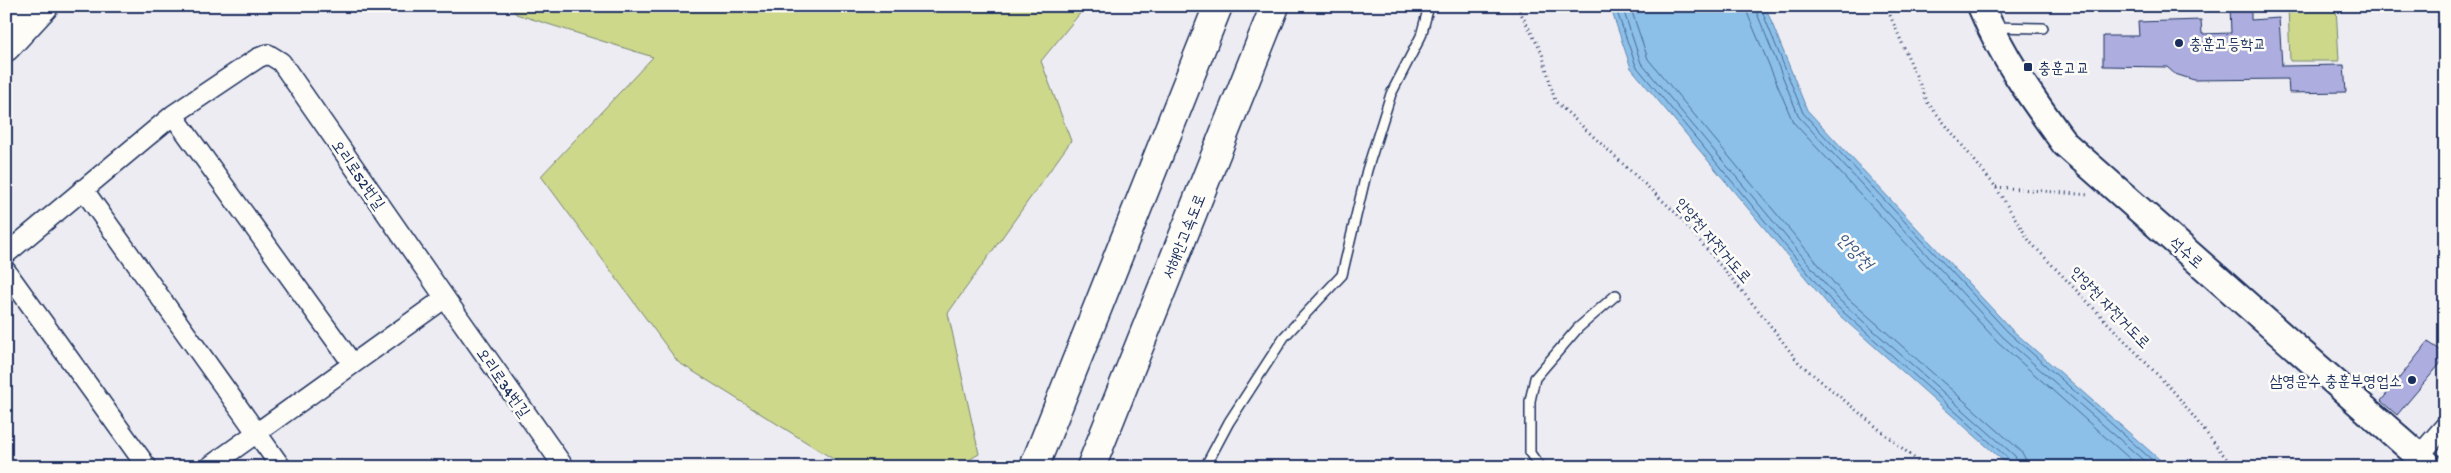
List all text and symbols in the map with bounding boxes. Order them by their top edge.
place label: 충훈고등학교 [2189,36,2266,56]
marker: 충훈고등학교 [2173,37,2185,49]
place label: 충훈고교 [2038,60,2090,80]
marker: 충훈고교 [2022,61,2034,73]
street label: 오리로52번길 [325,138,387,215]
street label: 서해안고속도로 [1160,192,1212,283]
street label: 안양천 자전거도로 [1669,196,1754,289]
water label: 안양천 [1831,230,1877,277]
street label: 석수로 [2164,235,2206,274]
street label: 안양천 자전거도로 [2065,264,2152,354]
street label: 오리로34번길 [470,346,532,422]
place label: 삼영운수 충훈부영업소 [2269,373,2402,393]
marker: 삼영운수 충훈부영업소 [2406,374,2418,386]

